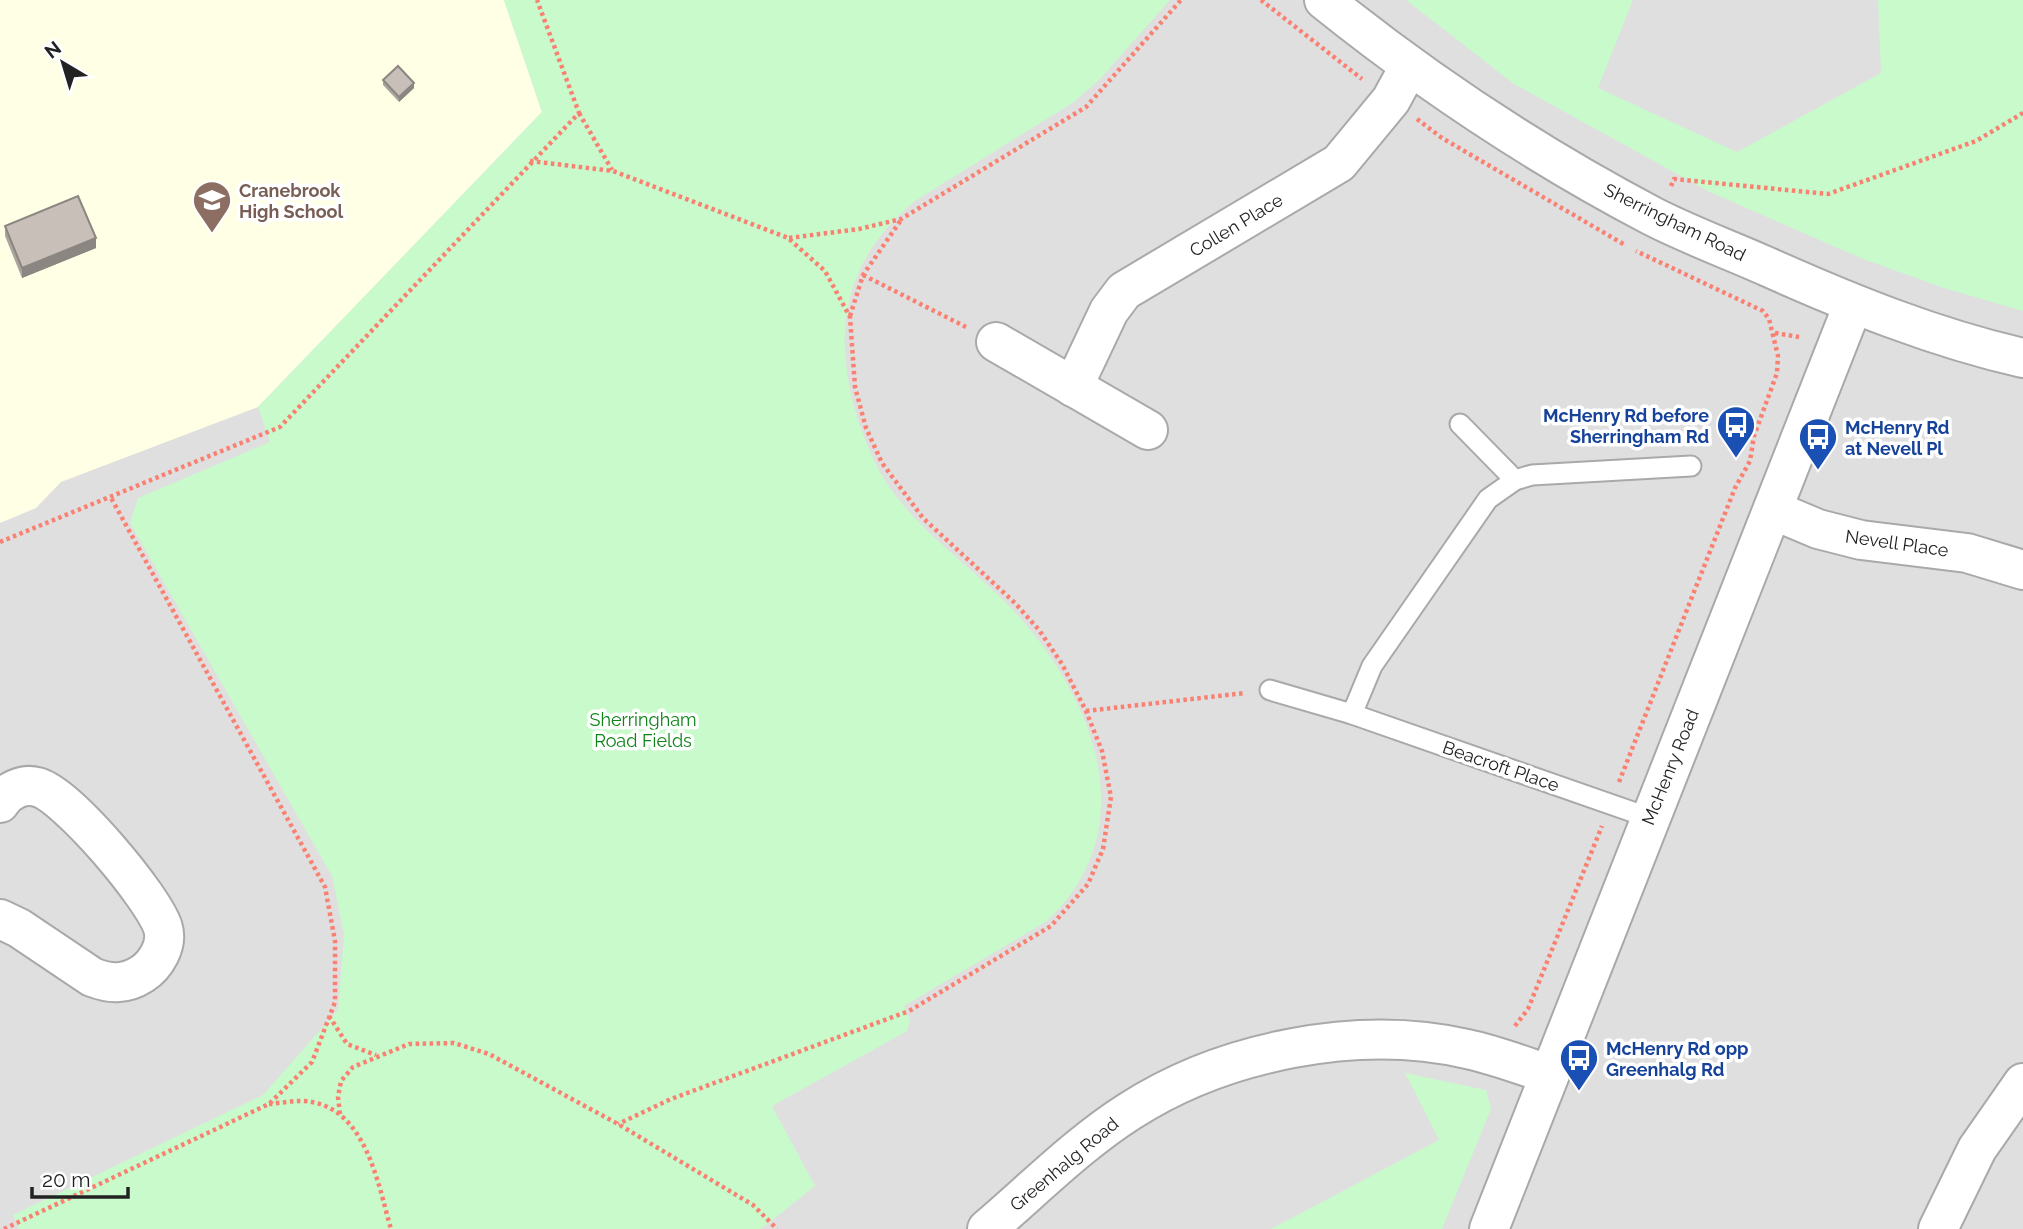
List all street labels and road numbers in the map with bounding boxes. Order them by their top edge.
street label: Sherringham Road [1601,179,1749,265]
street label: Collen Place [1186,189,1287,261]
street label: Nevell Place [1844,525,1950,561]
street label: McHenry Road [1637,706,1703,828]
street label: Beacroft Place [1440,736,1562,796]
street label: Greenhalg Road [1006,1113,1122,1215]

